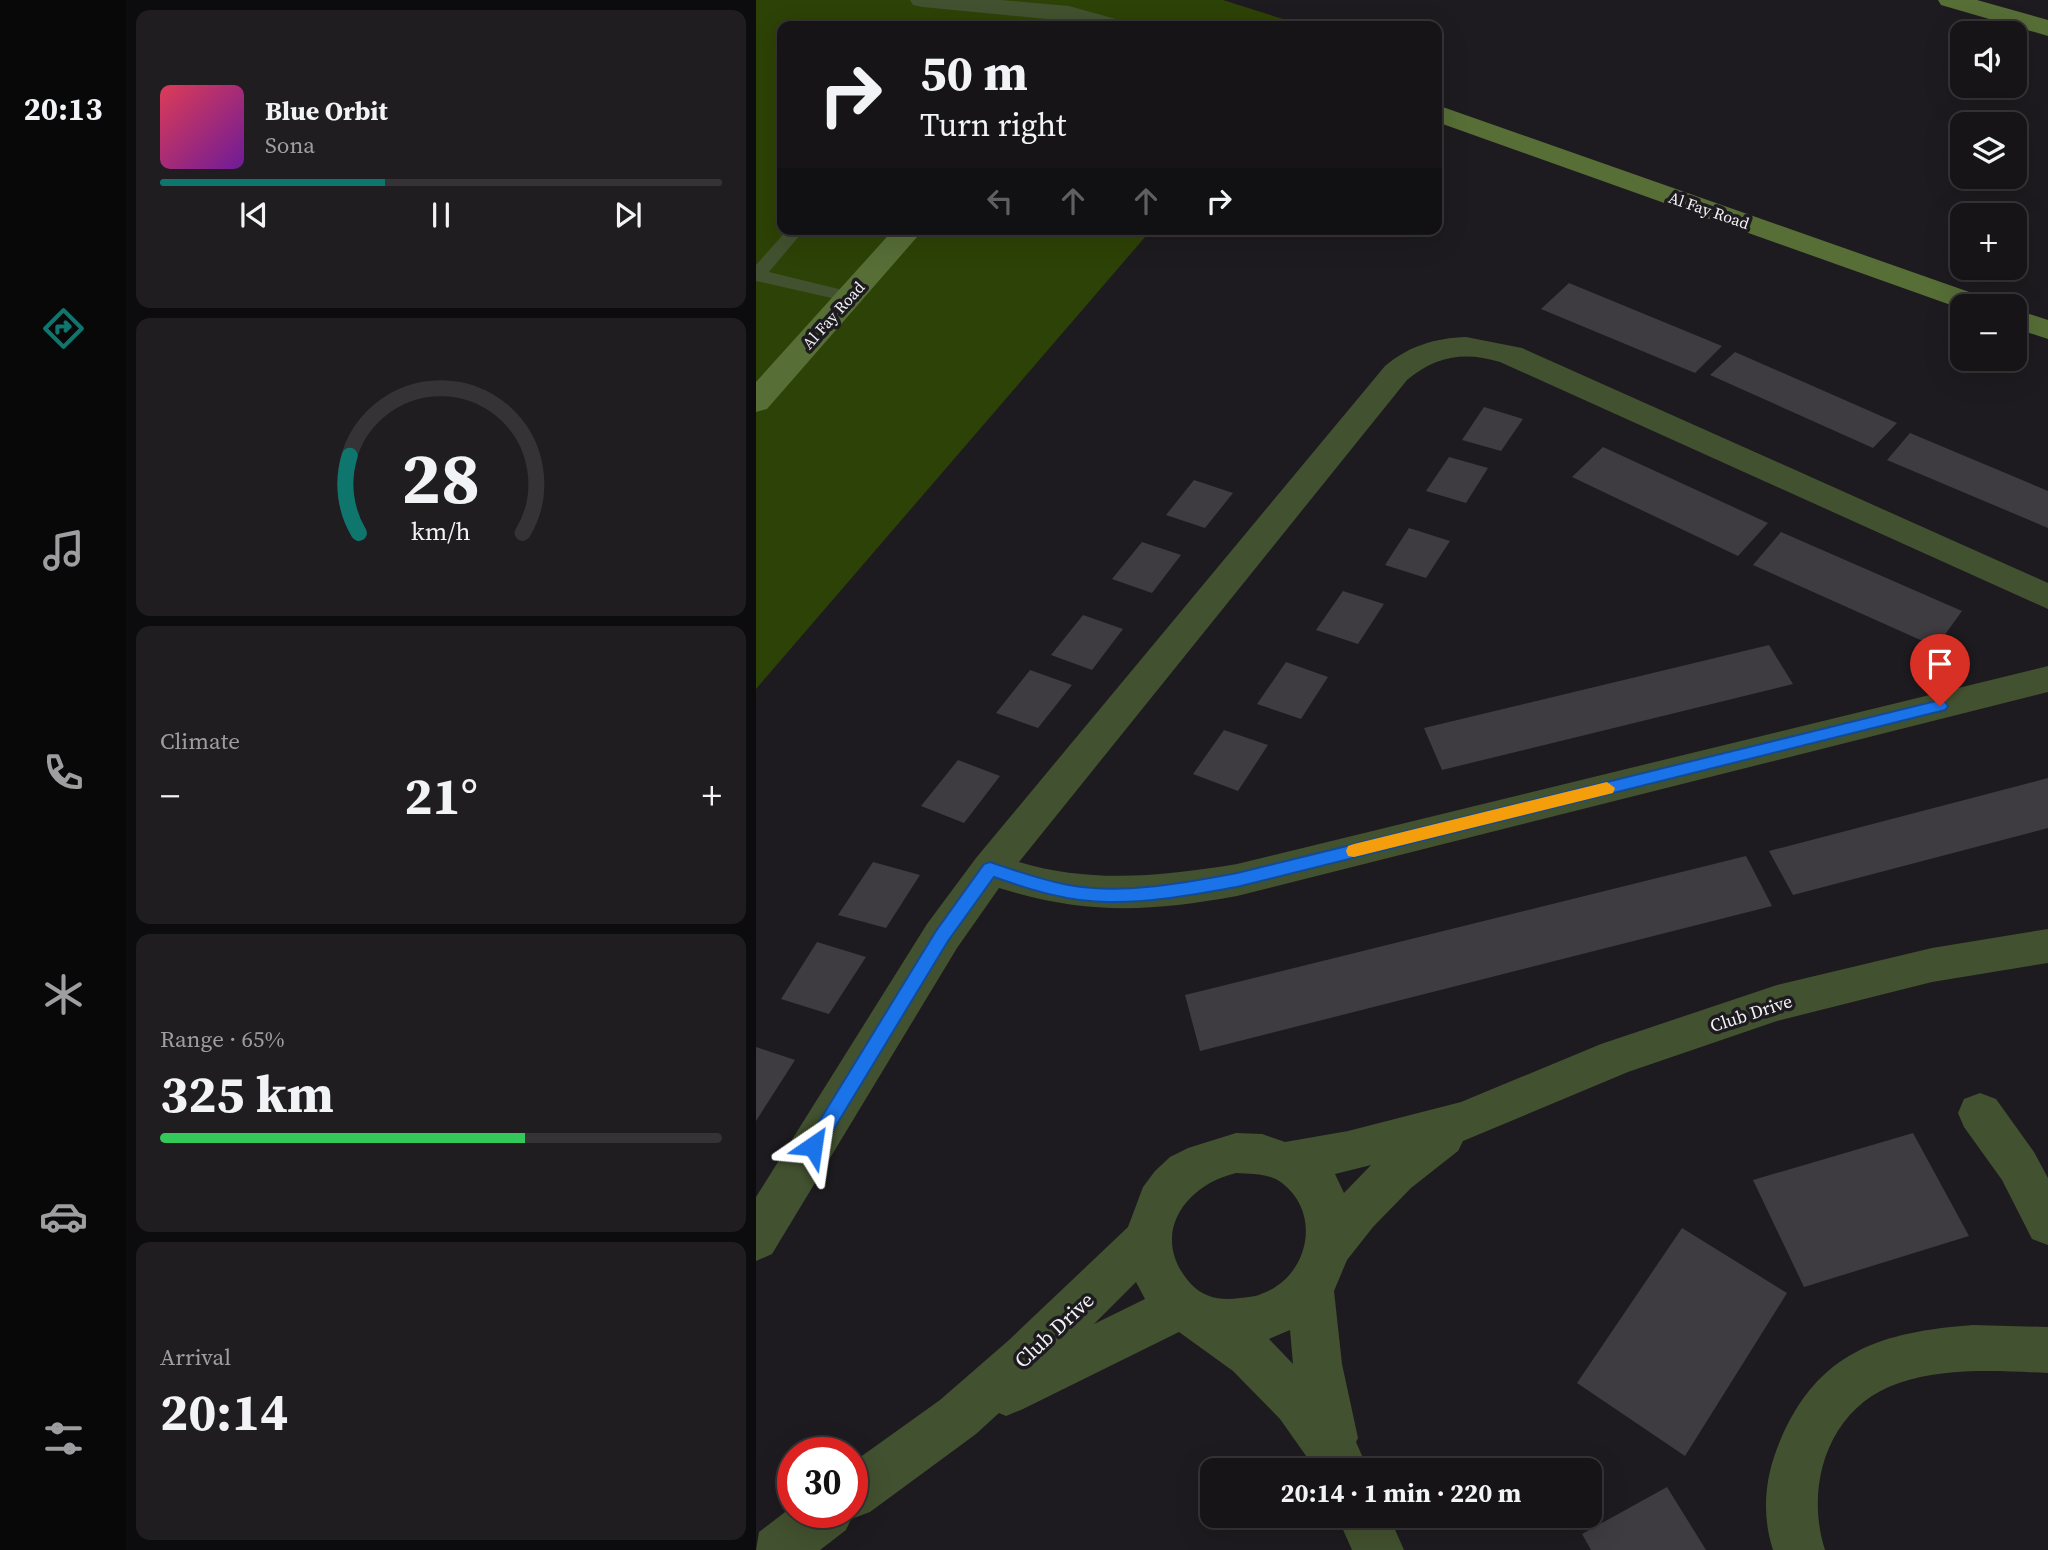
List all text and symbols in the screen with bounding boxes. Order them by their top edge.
map controls [1950,21,2027,371]
button: sound [1950,21,2027,98]
text: 50 m [920,39,1028,106]
icon: right [805,49,896,140]
text: 20:13 [24,87,102,131]
text: Blue Orbit [265,93,388,129]
text: Turn right [920,103,1066,147]
button: layers [1950,112,2027,189]
text: Sona [265,129,315,161]
icon: left [981,182,1019,220]
icon: ahead [1054,182,1092,220]
icon: ahead [1127,182,1165,220]
icon: right [1200,182,1238,220]
street label: Al Fay Road [1666,186,1752,234]
icon: previous [235,196,273,234]
icon: pause [422,196,460,234]
icon: next [609,196,647,234]
button: + [1950,203,2027,280]
street label: Al Fay Road [797,276,869,354]
button: − [1950,294,2027,371]
icon: directions [39,304,88,353]
text: 28 [402,428,480,527]
text: km/h [411,514,471,548]
icon: music [39,526,88,575]
pin [1910,634,1970,706]
icon: arrive [1921,645,1959,683]
text: Climate [160,725,240,757]
icon: phone [39,748,88,797]
text: 21° [404,760,478,831]
text: − [160,770,180,822]
text: + [702,770,722,822]
icon: climate [39,970,88,1019]
street label: Club Drive [1707,988,1795,1038]
text: Range · 65% [160,1023,285,1055]
text: 325 km [160,1058,334,1129]
position arrow [776,1109,850,1183]
icon: car [39,1192,88,1241]
street label: Club Drive [1008,1286,1100,1374]
text: Arrival [160,1341,231,1373]
text: 20:14 [160,1376,288,1447]
icon: filters [39,1414,88,1463]
speed limit sign: 30 [777,1437,868,1528]
text: 20:14 · 1 min · 220 m [1281,1475,1521,1511]

